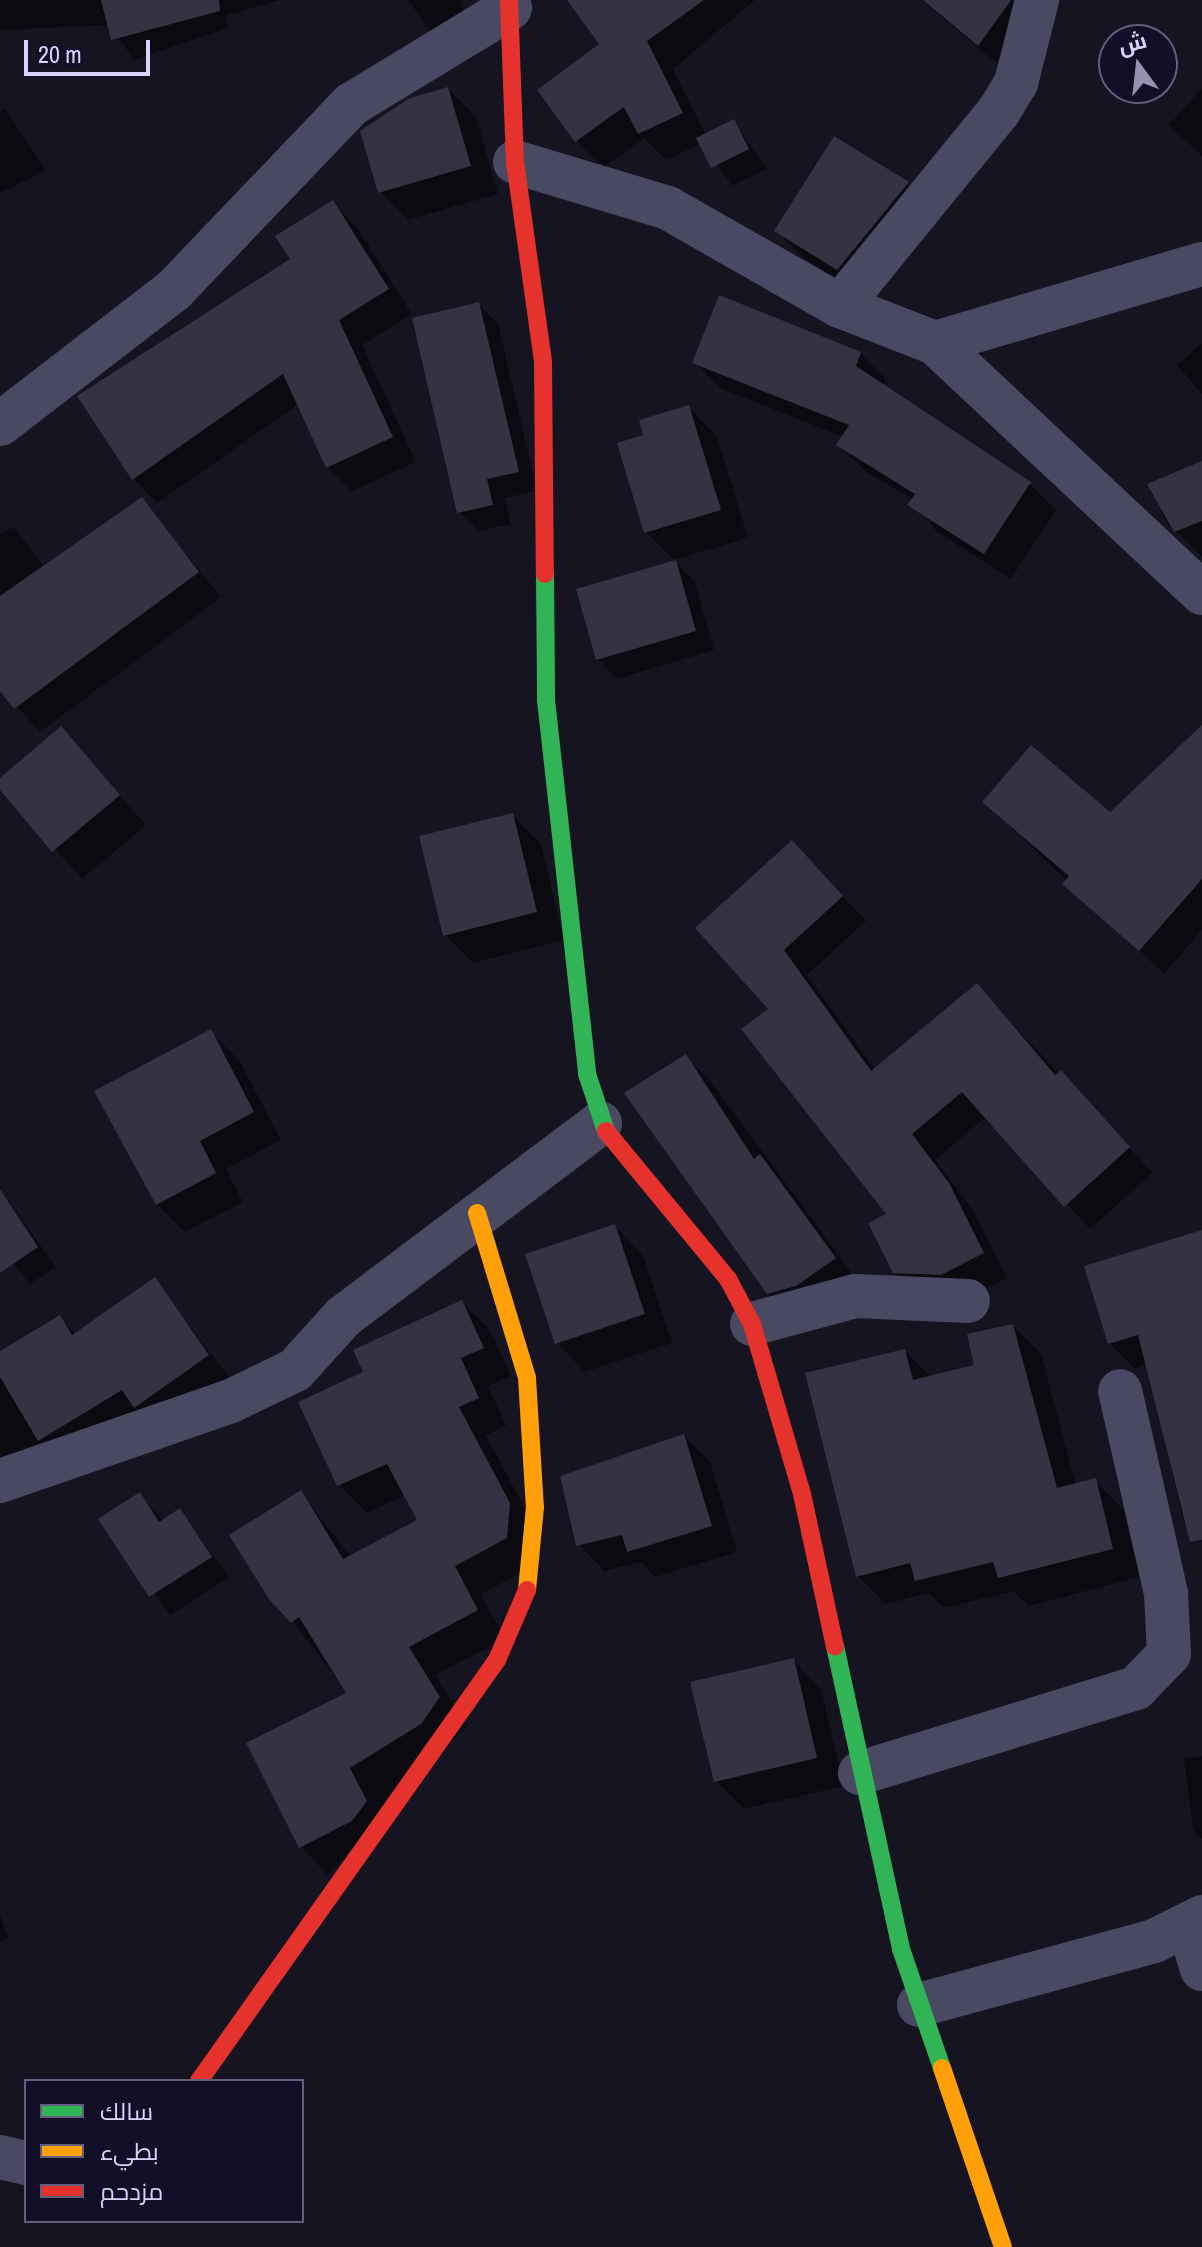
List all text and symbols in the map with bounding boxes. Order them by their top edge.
scale bar [28,24,154,74]
north arrow [1098,24,1178,104]
text: ش [1115,25,1150,61]
text: 20 m [38,38,82,70]
legend [24,2079,304,2223]
text: سالك [100,2095,153,2127]
text: بطيء [100,2135,159,2167]
text: مزدحم [100,2175,163,2207]

